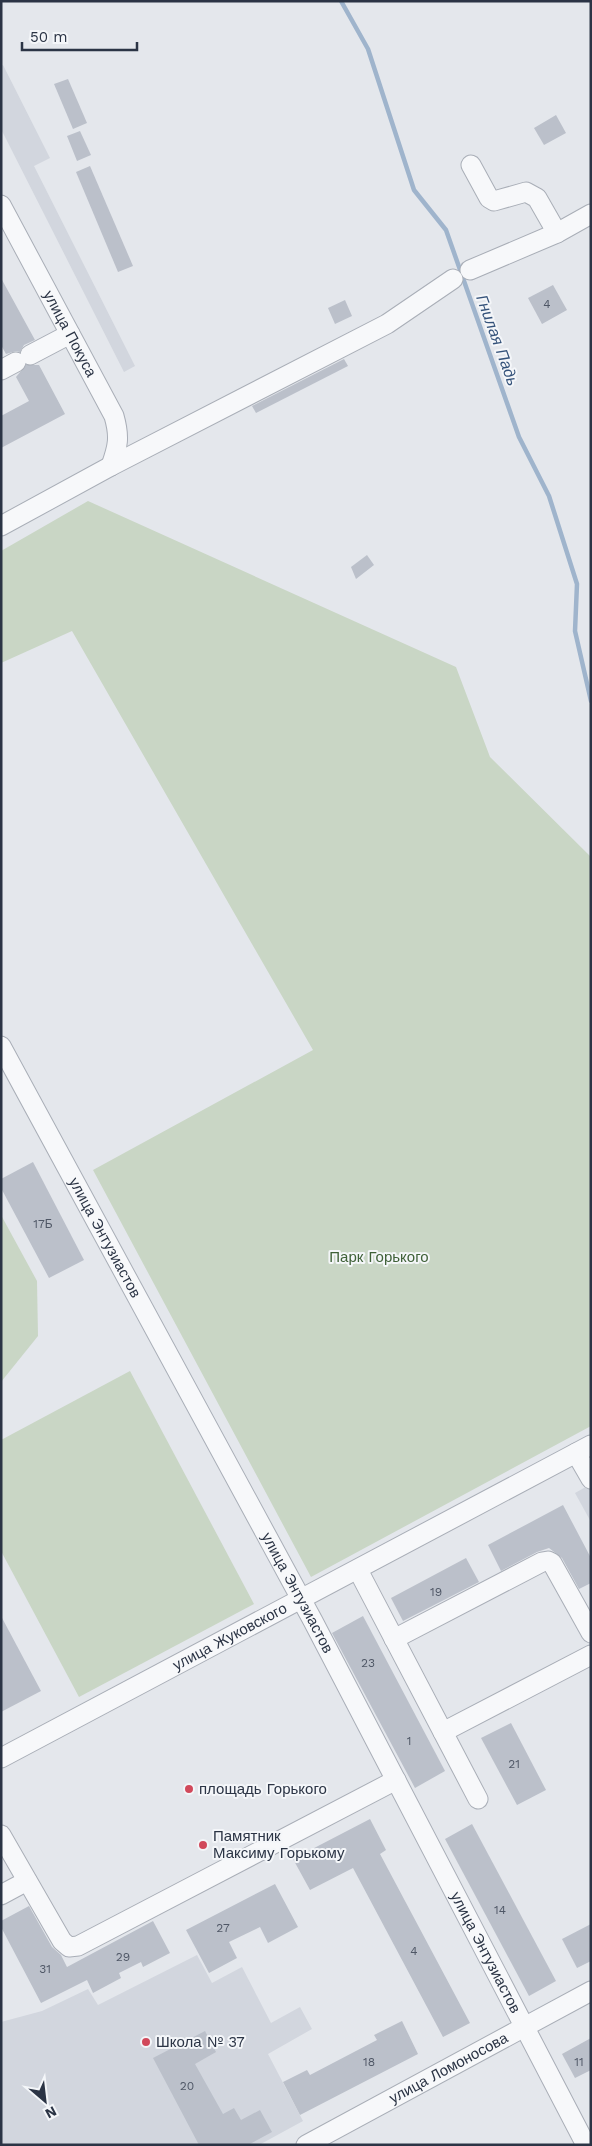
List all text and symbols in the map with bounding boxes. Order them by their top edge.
scale bar [22,20,138,52]
text: 50 m [30,28,67,46]
street label: улица Покуса [39,287,101,381]
water label: Гнилая Падь [472,292,523,388]
house number: 4 [543,297,551,311]
street label: улица Энтузиастов [65,1174,145,1301]
house number: 17Б [33,1217,53,1231]
park label: Парк Горького [329,1248,429,1266]
street label: улица Энтузиастов [258,1529,337,1656]
house number: 19 [430,1585,442,1599]
street label: улица Жуковского [170,1599,290,1674]
house number: 23 [361,1656,375,1670]
house number: 1 [407,1734,411,1748]
house number: 21 [508,1757,520,1771]
place label: площадь Горького [199,1780,327,1798]
marker: площадь Горького [183,1783,195,1795]
place label: Памятник Максиму Горькому [213,1827,345,1862]
marker: Памятник Максиму Горькому [197,1839,209,1851]
street label: улица Энтузиастов [447,1889,525,2016]
house number: 14 [494,1903,506,1917]
house number: 27 [216,1921,230,1935]
house number: 4 [410,1944,418,1958]
house number: 29 [116,1950,130,1964]
house number: 31 [39,1962,51,1976]
street label: улица Ломоносова [386,2028,511,2107]
place label: Школа № 37 [156,2033,245,2051]
marker: Школа № 37 [140,2036,152,2048]
house number: 18 [363,2055,375,2069]
house number: 11 [574,2055,584,2069]
north arrow [20,2076,70,2126]
house number: 20 [180,2079,194,2093]
text: N [43,2103,59,2122]

